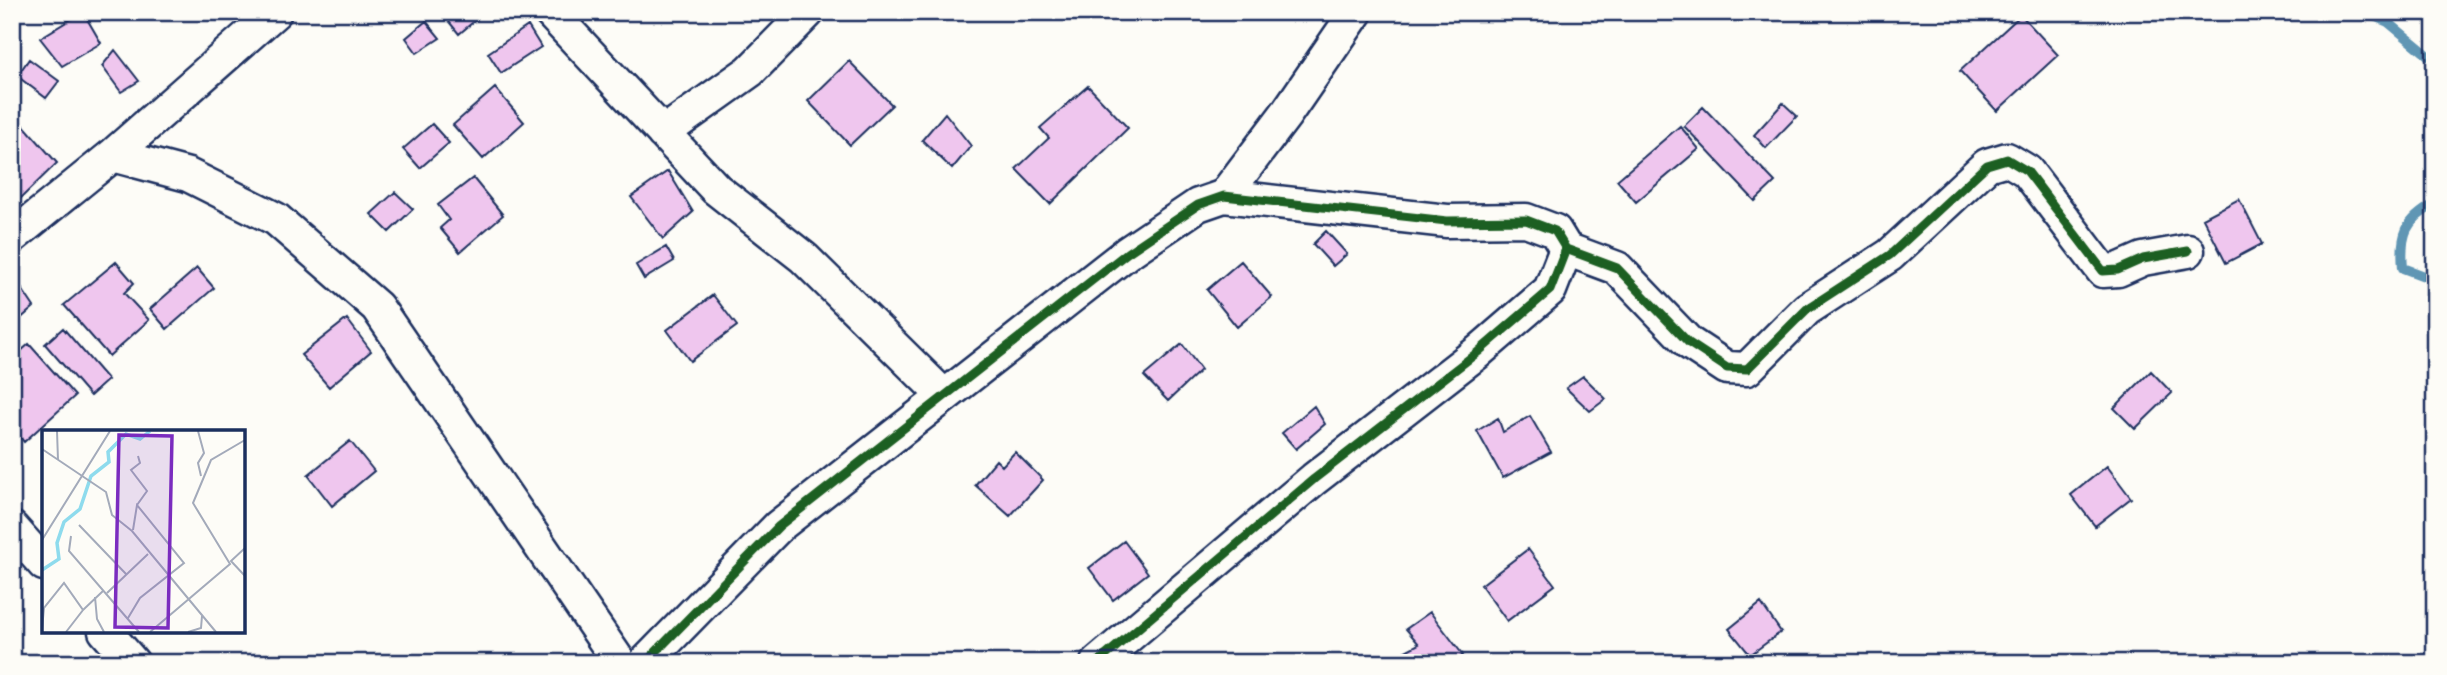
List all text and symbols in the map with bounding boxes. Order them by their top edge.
inset map [42,430,245,633]

